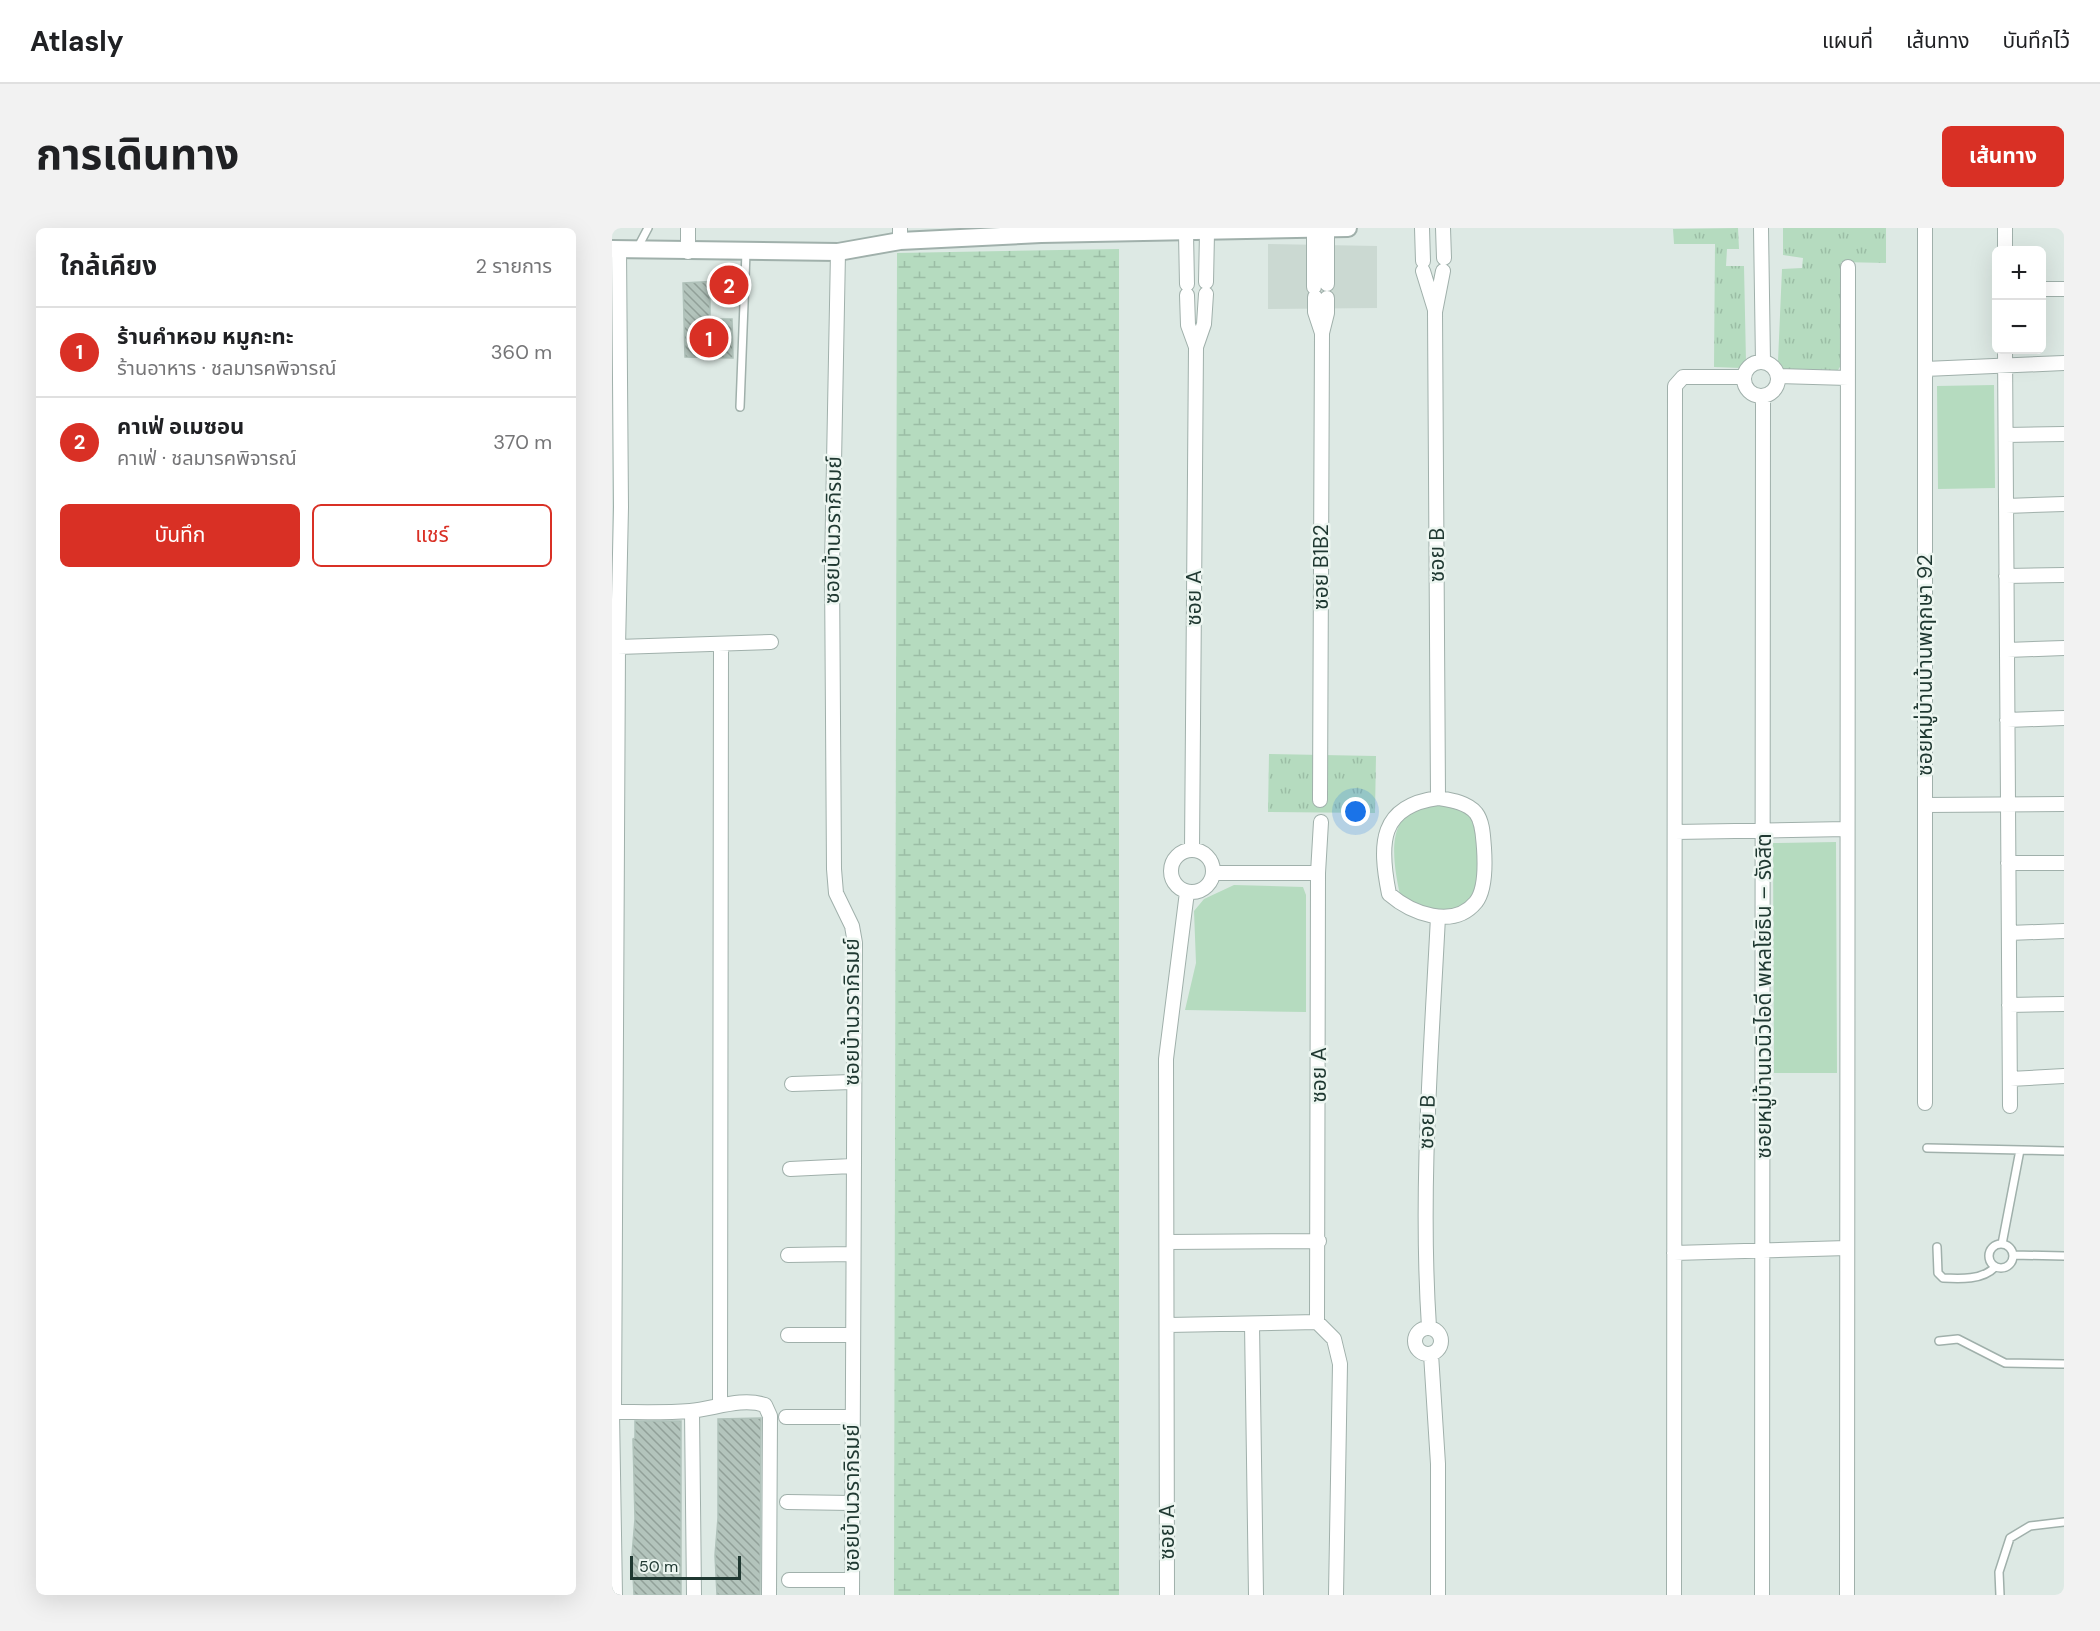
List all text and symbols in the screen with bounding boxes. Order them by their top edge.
text: Atlasly [30,23,124,60]
text: แผนที่ [1822,27,1873,55]
text: เส้นทาง [1906,27,1970,55]
text: บันทึกไว้ [2003,27,2070,55]
button: เส้นทาง [1942,126,2064,187]
text: การเดินทาง [36,127,239,182]
map controls [1992,246,2046,354]
button: + [1992,246,2046,300]
text: ใกล้เคียง [60,249,157,283]
text: 2 รายการ [476,253,552,279]
pin: 2 [710,262,748,308]
button: − [1992,300,2046,354]
pin: 1 [690,316,728,360]
text: ร้านคำหอม หมูกะทะ [117,322,294,351]
text: 1 [76,339,83,365]
text: 360 m [491,339,552,365]
text: ร้านอาหาร · ชลมารคพิจารณ์ [117,355,336,381]
text: คาเฟ่ อเมซอน [117,412,244,441]
text: 2 [74,429,85,455]
text: 370 m [493,429,552,455]
text: คาเฟ่ · ชลมารคพิจารณ์ [117,445,297,471]
street label: ซอยบ้านวราภิรมย์ [818,456,848,604]
button: บันทึก [60,504,300,567]
button: แชร์ [312,504,552,567]
street label: ซอย B1B2 [1307,524,1335,610]
street label: ซอย B [1423,528,1451,582]
street label: ซอยหมู่บ้านบ้านพฤกษา 92 [1911,554,1939,776]
street label: ซอย A [1180,570,1208,626]
your location [1341,797,1370,826]
street label: ซอยหมู่บ้านเวนิวไอดี พหลโยธิน – รังสิต [1750,833,1778,1159]
street label: ซอยบ้านวราภิรมย์ [838,938,866,1086]
street label: ซอย A [1305,1047,1333,1103]
street label: ซอย B [1412,1094,1442,1150]
street label: ซอยบ้านวราภิรมย์ [838,1424,866,1572]
street label: ซอย A [1153,1504,1181,1560]
scale bar [630,1553,741,1580]
text: 50 m [639,1556,678,1577]

